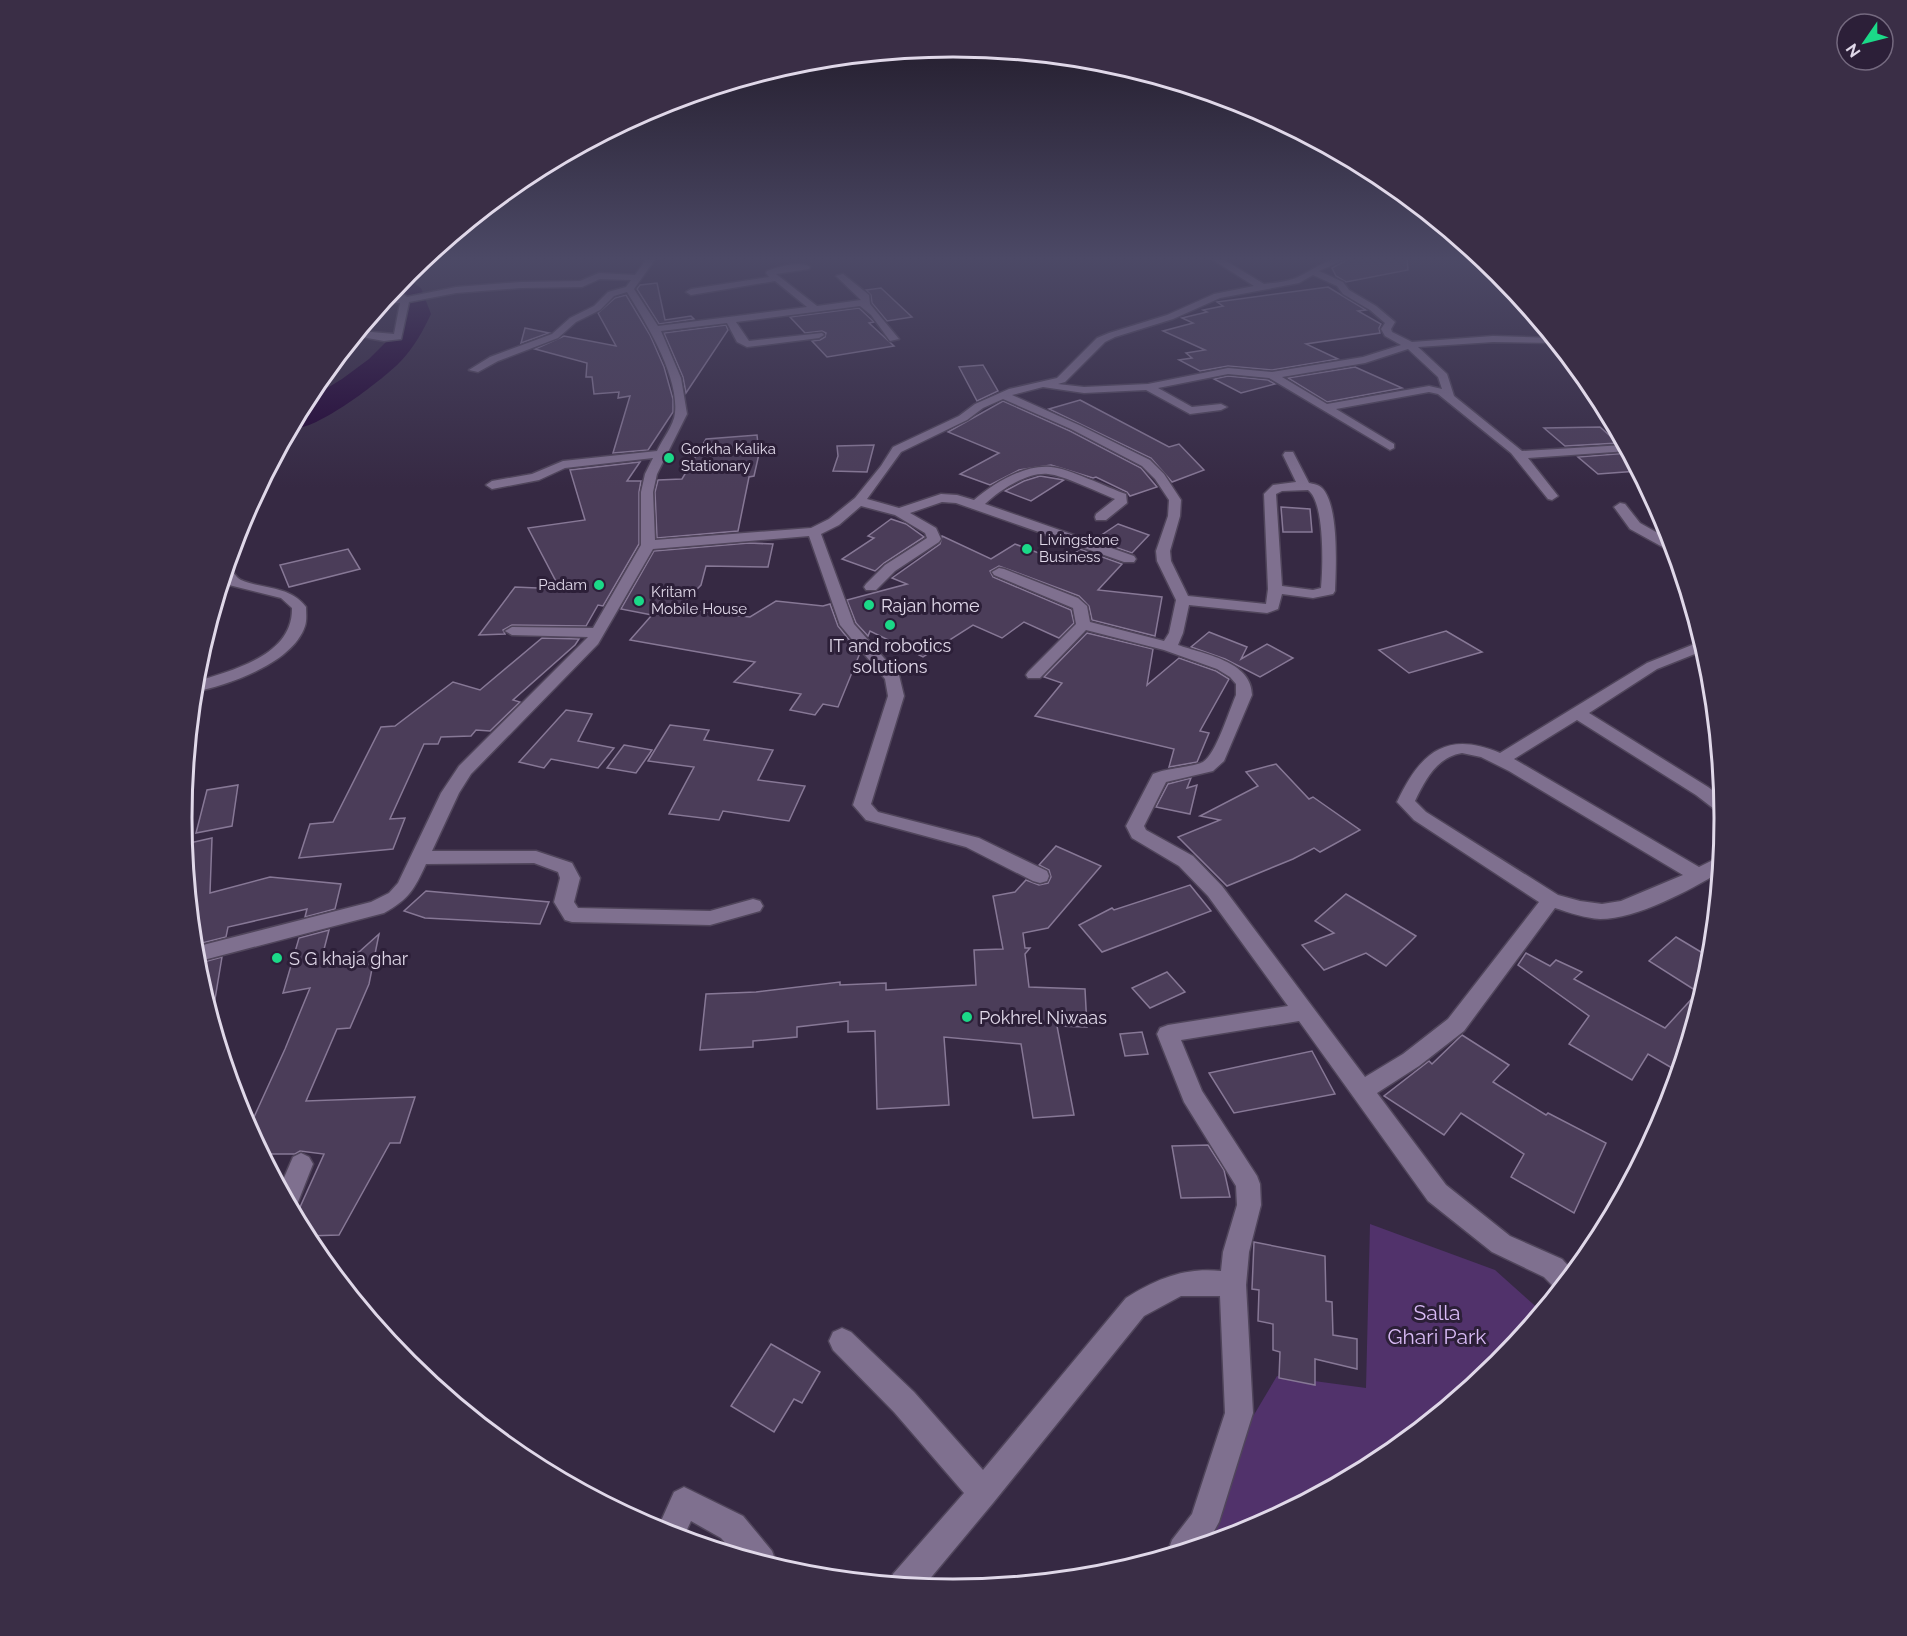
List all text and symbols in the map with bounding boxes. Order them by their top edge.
north arrow [1835,12,1895,72]
text: N [1842,40,1864,61]
place label: Gorkha Kalika Stationary [681,440,776,475]
marker: Gorkha Kalika Stationary [662,451,676,465]
place label: Livingstone Business [1039,531,1119,566]
marker: Livingstone Business [1020,542,1034,556]
place label: Padam [538,576,587,594]
marker: Padam [592,578,606,592]
place label: Kritam Mobile House [651,583,747,618]
marker: Kritam Mobile House [632,594,646,608]
place label: Rajan home [881,595,980,616]
marker: Rajan home [862,598,876,612]
marker: IT and robotics solutions [883,618,897,632]
place label: IT and robotics solutions [829,635,952,677]
place label: S G khaja ghar [289,948,409,969]
marker: S G khaja ghar [270,951,284,965]
place label: Pokhrel Niwaas [979,1007,1107,1028]
marker: Pokhrel Niwaas [960,1010,974,1024]
park label: Salla Ghari Park [1388,1300,1486,1349]

